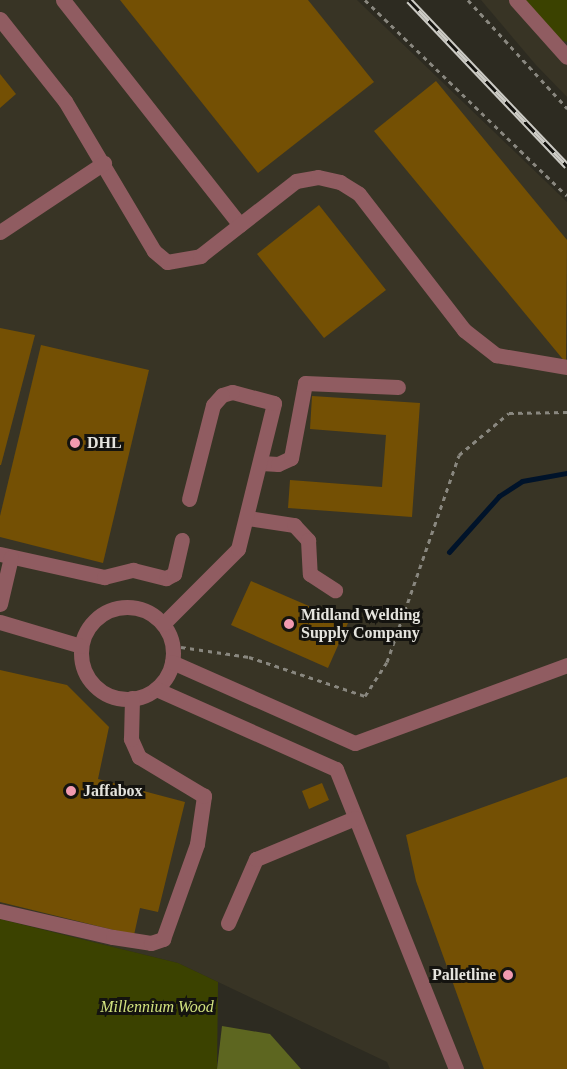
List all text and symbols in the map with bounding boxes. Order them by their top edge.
place label: DHL [87,433,122,453]
marker: DHL [68,436,82,450]
place label: Midland Welding Supply Company [301,605,421,643]
marker: Midland Welding Supply Company [282,617,296,631]
place label: Jaffabox [83,781,143,801]
marker: Jaffabox [64,784,78,798]
place label: Palletline [432,965,496,985]
marker: Palletline [501,968,515,982]
park label: Millennium Wood [100,997,214,1017]

